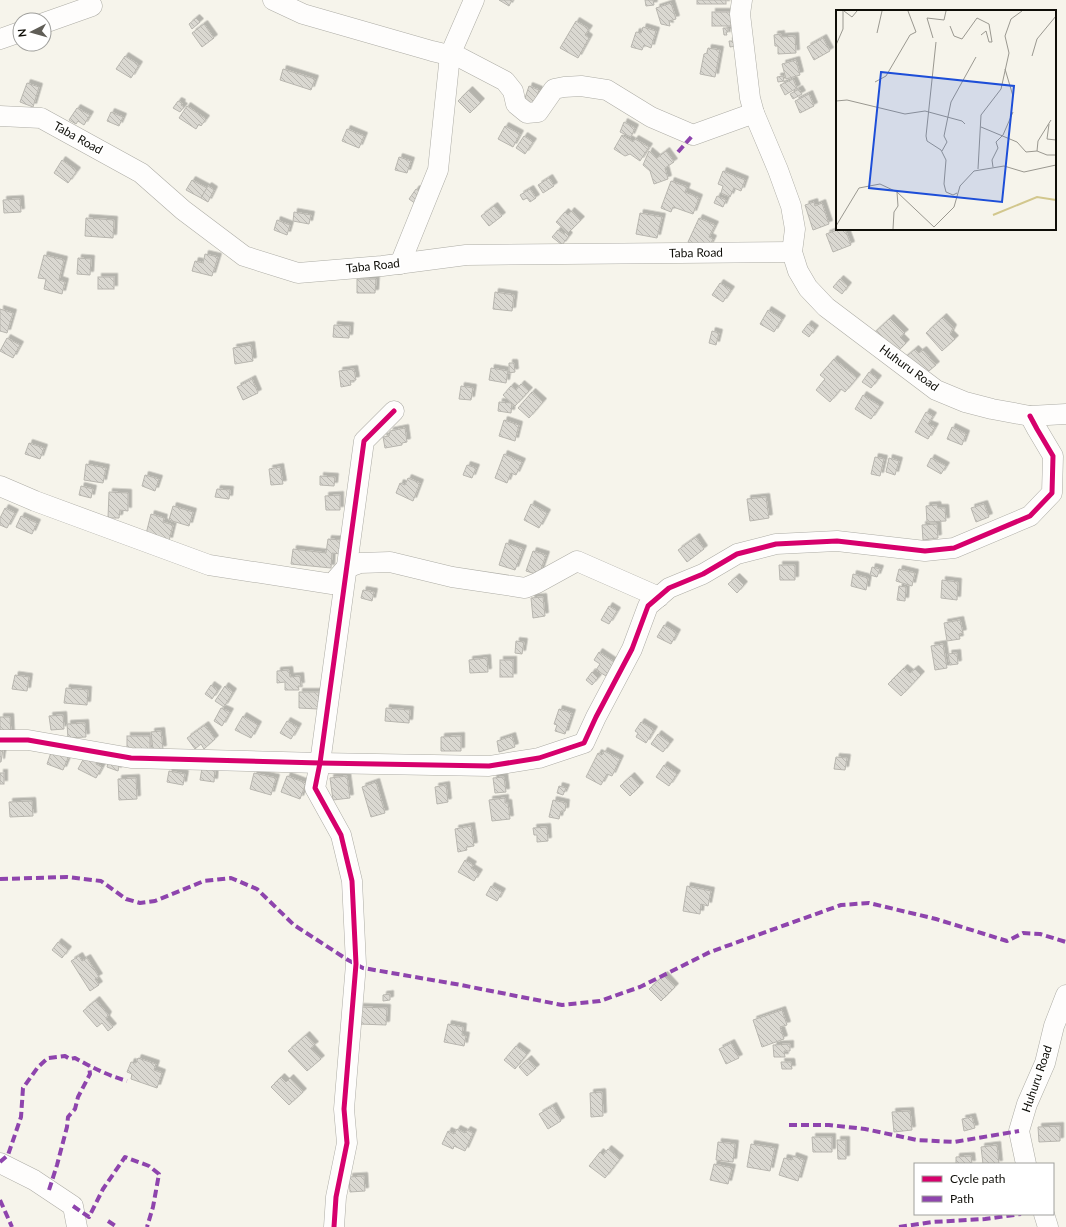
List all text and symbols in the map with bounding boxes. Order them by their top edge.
inset map [836,10,1056,230]
north arrow [12,12,52,52]
text: N [15,28,28,38]
street label: Taba Road [51,118,106,157]
street label: Taba Road [669,245,723,260]
street label: Taba Road [345,255,401,276]
street label: Huhuru Road [877,341,942,394]
street label: Huhuru Road [1018,1043,1055,1114]
legend [914,1163,1054,1215]
text: Cycle path [950,1171,1005,1186]
text: Path [950,1191,974,1206]

